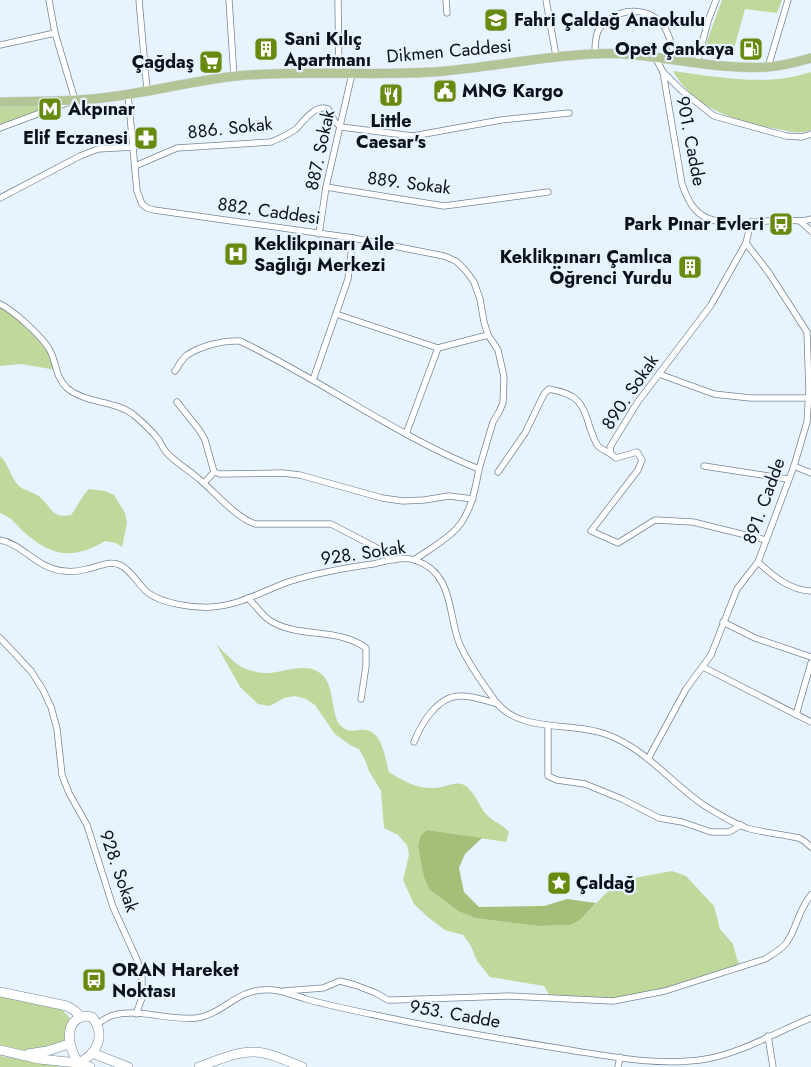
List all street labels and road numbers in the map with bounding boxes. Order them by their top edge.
street label: Dikmen Caddesi [385,33,513,69]
street label: 901. Cadde [670,94,712,188]
street label: 887. Sokak [299,107,341,193]
street label: 886. Sokak [186,111,274,145]
street label: 889. Sokak [366,165,452,201]
street label: 882. Caddesi [216,191,322,231]
street label: 890. Sokak [595,349,665,435]
street label: 891. Cadde [736,454,792,548]
street label: 928. Sokak [319,534,407,572]
street label: 928. Sokak [93,827,145,916]
street label: 953. Cadde [408,993,502,1035]

